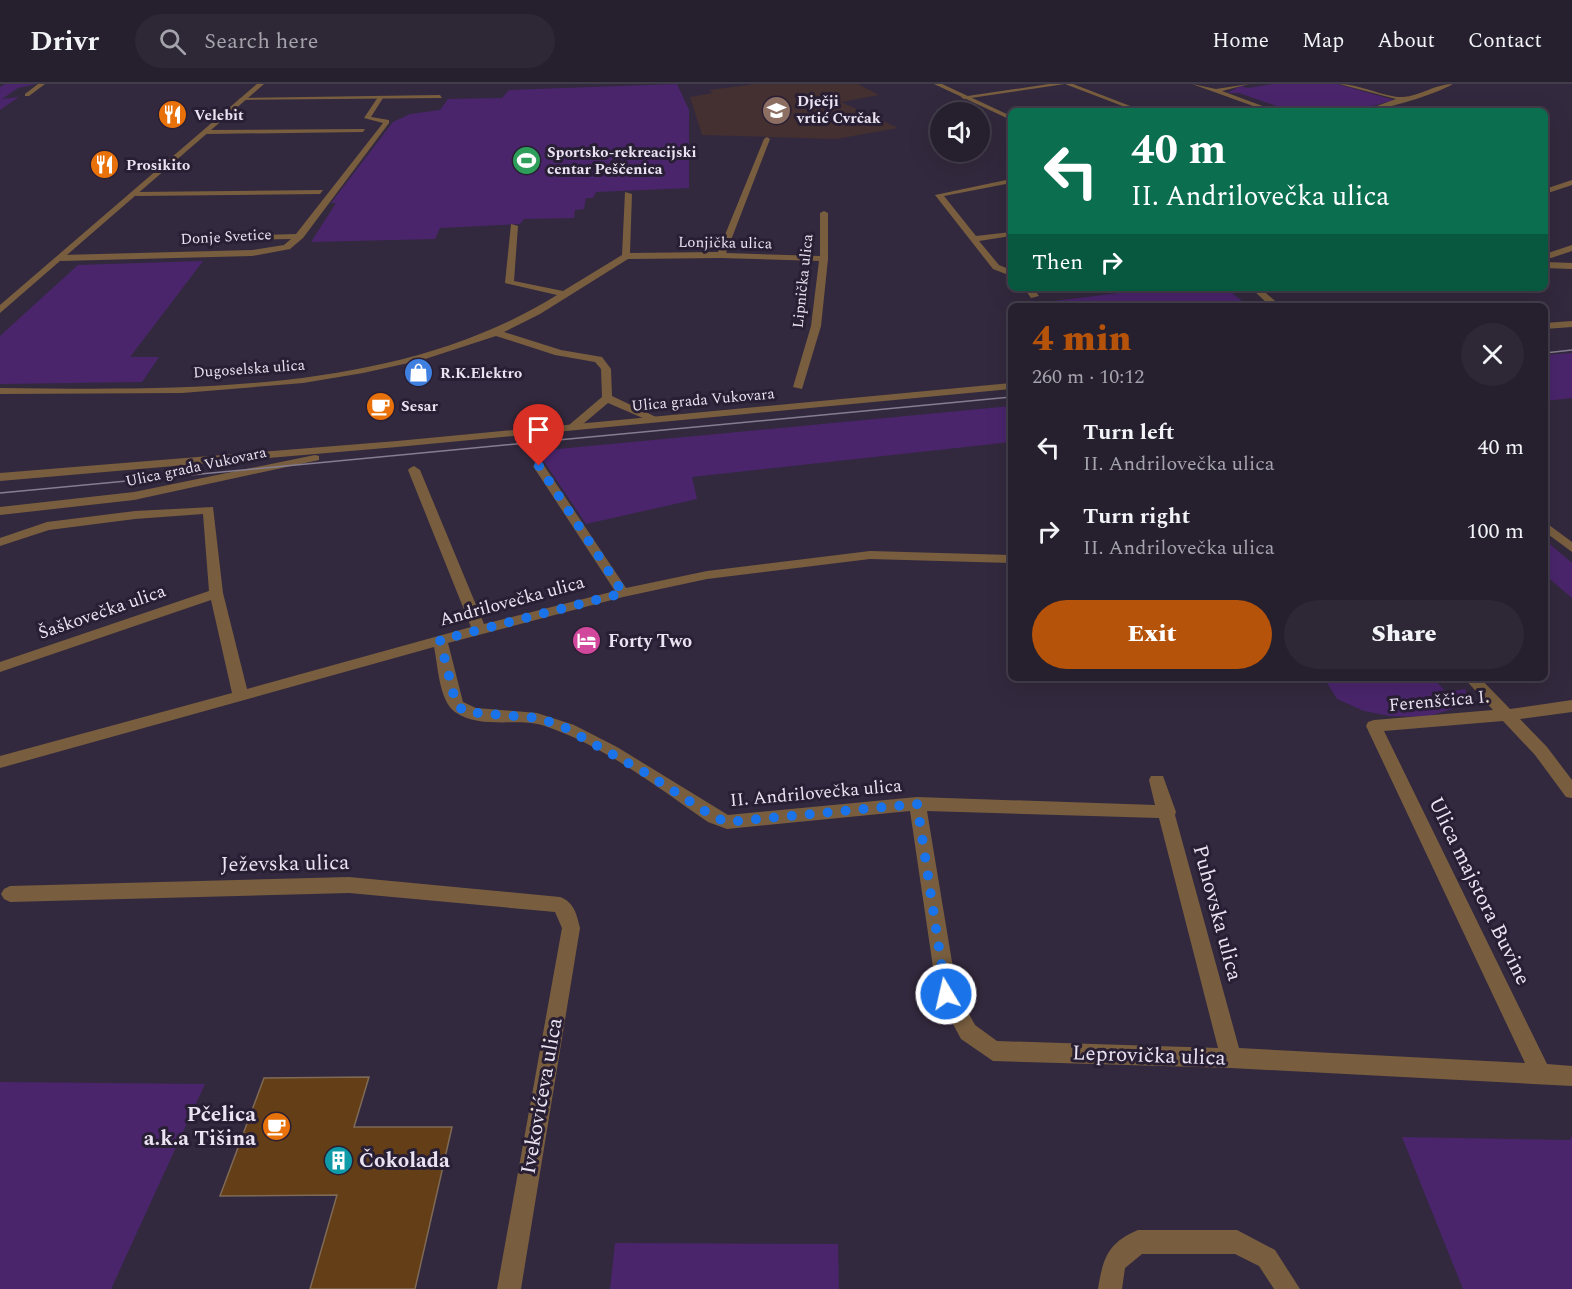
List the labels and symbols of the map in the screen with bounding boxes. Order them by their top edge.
place label: Dječji vrtić Cvrčak [796,90,881,130]
school or university icon: Dječji vrtić Cvrčak [760,94,792,126]
restaurant icon: Velebit [157,99,189,131]
place label: Velebit [194,104,244,127]
place label: Sportsko-rekreacijski centar Peščenica [547,141,696,181]
sports icon: Sportsko-rekreacijski centar Peščenica [510,145,542,177]
restaurant icon: Prosikito [89,149,121,181]
place label: Prosikito [126,154,190,177]
street label: Donje Svetice [180,223,272,251]
street label: Lonjička ulica [678,231,773,255]
street label: Lipnička ulica [787,232,819,329]
street label: Dugoselska ulica [192,354,306,384]
shop icon: R.K.Elektro [403,357,435,389]
place label: R.K.Elektro [440,362,522,385]
street label: Ulica grada Vukovara [630,382,776,418]
cafe icon: Sesar [364,390,396,422]
place label: Sesar [401,395,439,418]
pin [513,404,564,466]
street label: Ulica grada Vukovara [123,441,269,493]
street label: Andrilovečka ulica [436,569,588,633]
street label: Šaškovečka ulica [35,577,170,646]
hotel icon: Forty Two [571,625,603,657]
place label: Forty Two [608,628,692,655]
street label: Ferenščica I. [1387,683,1491,719]
street label: II. Andrilovečka ulica [729,772,903,814]
street label: Ulica majstora Buvine [1419,791,1539,991]
street label: Puhovska ulica [1183,841,1251,985]
street label: Ježevska ulica [220,847,350,881]
position arrow [914,962,978,1026]
street label: Ivekovićeva ulica [512,1015,572,1177]
street label: Leprovička ulica [1072,1037,1227,1075]
place label: Pčelica a.k.a Tišina [144,1099,256,1155]
cafe icon: Pčelica a.k.a Tišina [261,1111,293,1143]
building icon: Čokolada [322,1145,354,1177]
place label: Čokolada [359,1145,450,1177]

